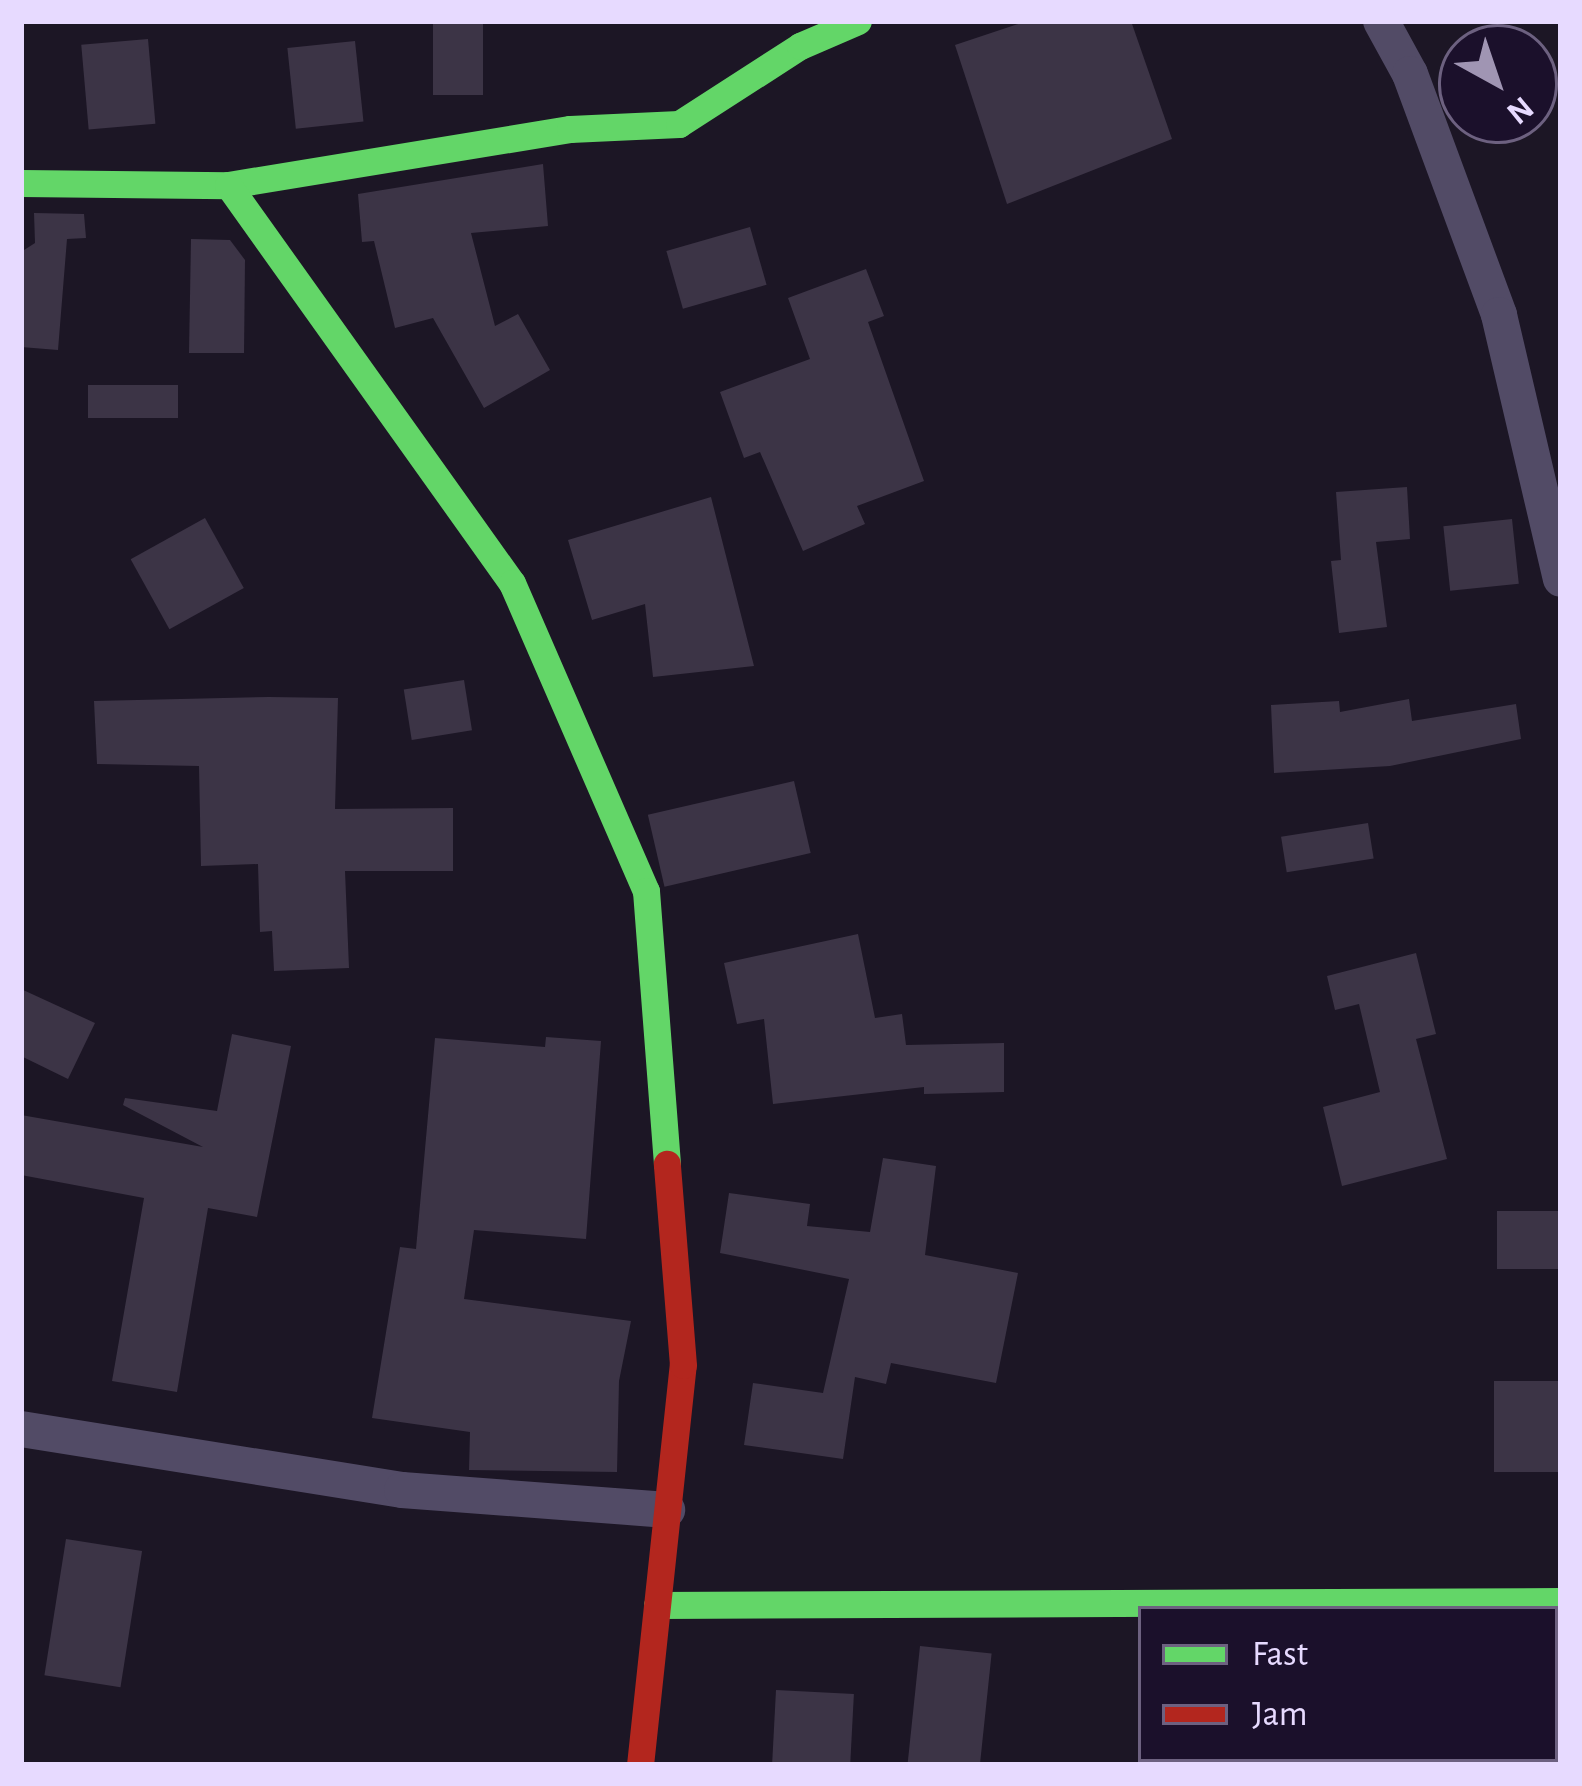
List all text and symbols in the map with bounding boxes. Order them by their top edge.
north arrow [1438,24,1558,144]
text: N [1500,90,1539,130]
legend [1138,1606,1558,1762]
text: Fast [1252,1636,1308,1672]
text: Jam [1252,1696,1308,1732]

